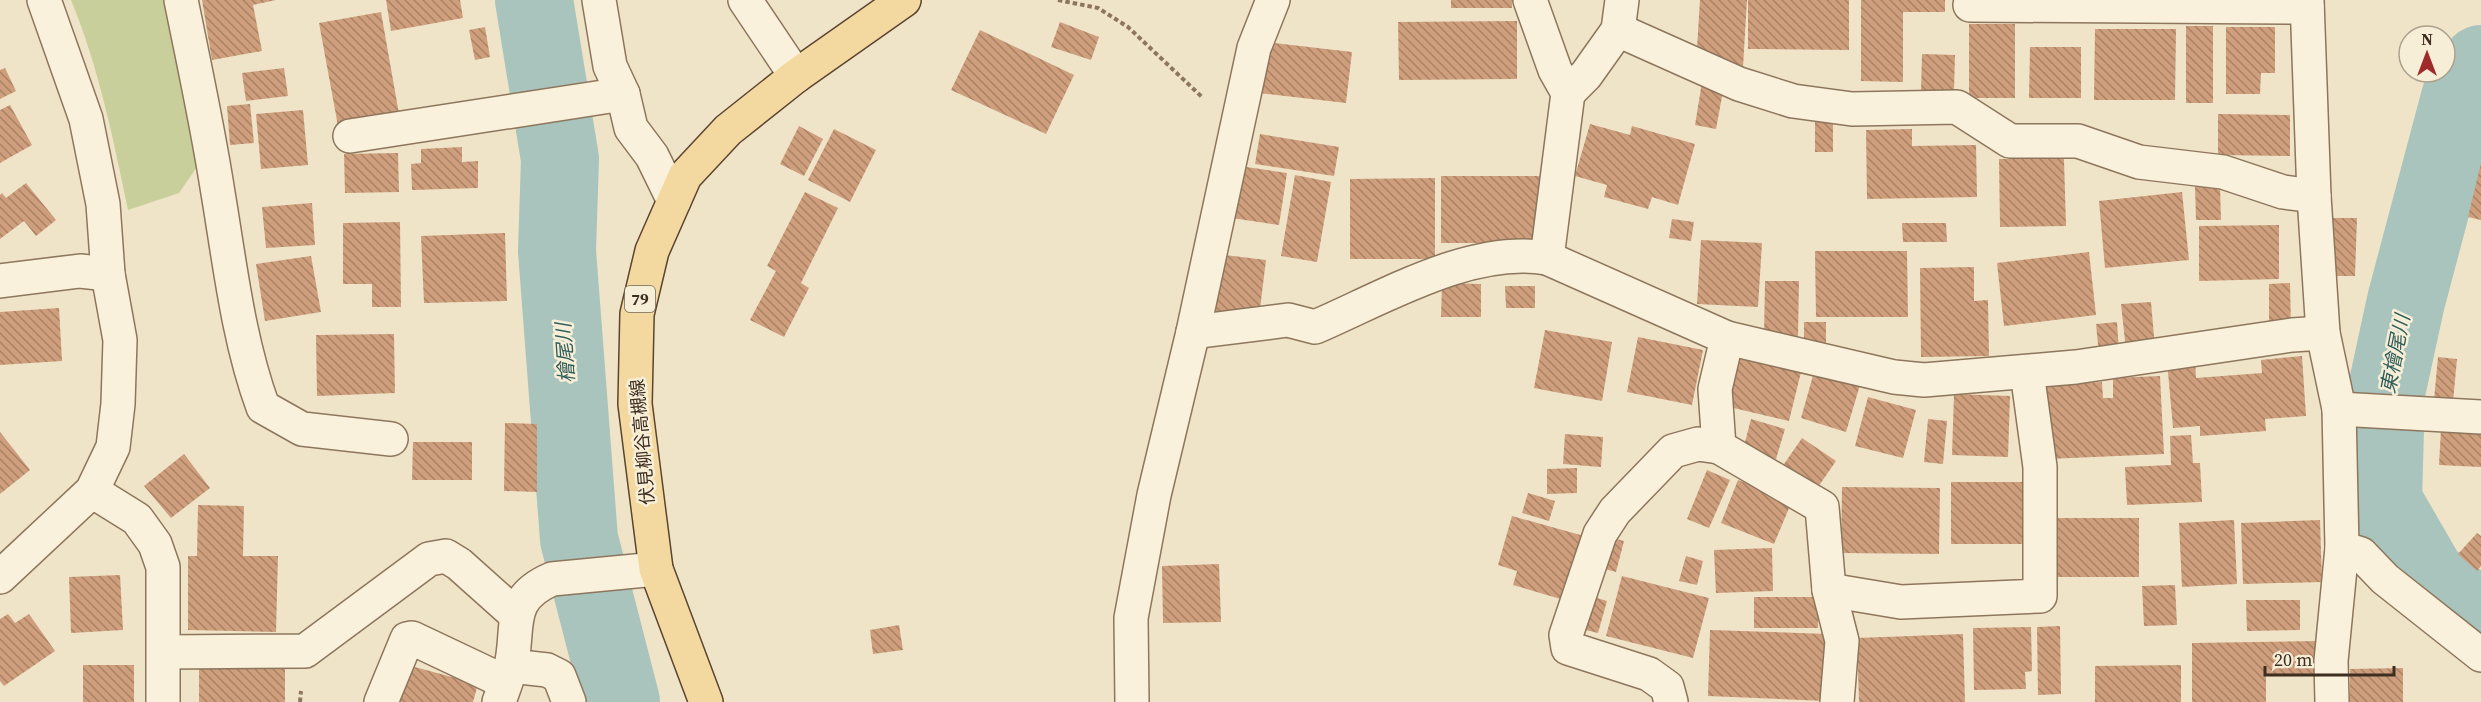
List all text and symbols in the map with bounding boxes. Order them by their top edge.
north arrow [2397,24,2457,84]
text: N [2421,28,2433,50]
road number: 79 [625,286,655,312]
water label: 東檜尾川 [2374,310,2417,396]
water label: 檜尾川 [549,320,581,384]
street label: 伏見柳谷高槻線 [624,378,660,506]
scale bar [2265,639,2394,677]
text: 20 m [2274,647,2312,672]

